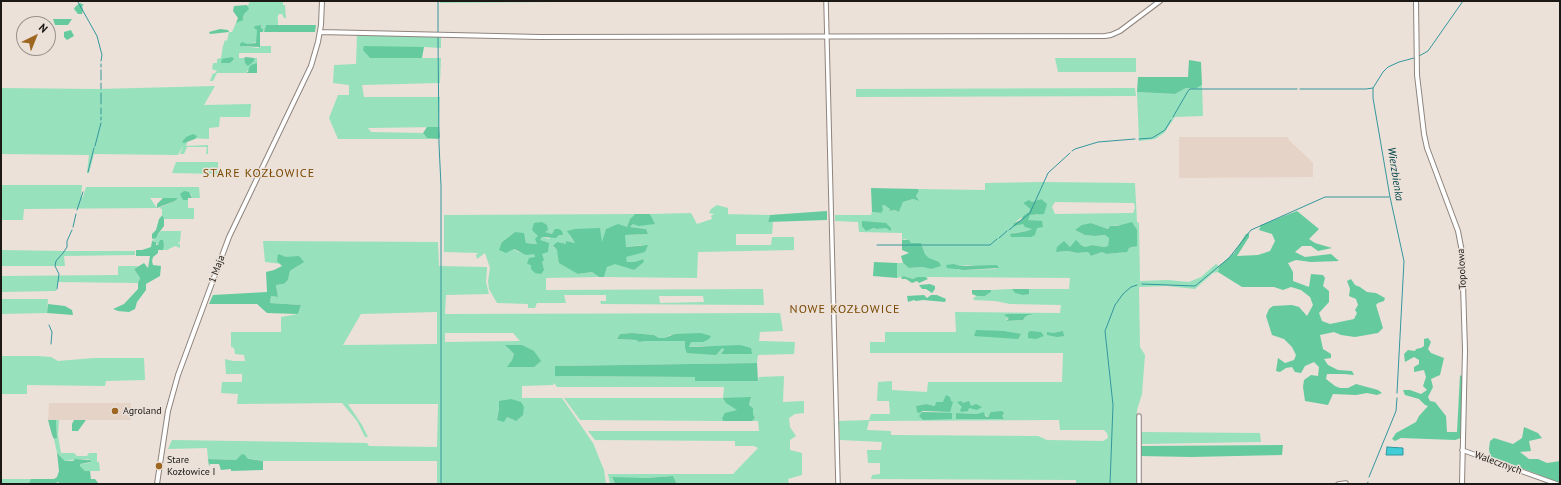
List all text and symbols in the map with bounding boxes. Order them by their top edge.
north arrow [16,16,56,56]
text: N [36,20,51,36]
water label: Wierzbienka [1384,146,1406,202]
district label: STARE KOZŁOWICE [203,167,315,181]
street label: Topolowa [1455,248,1469,290]
street label: 1 Maja [206,254,228,284]
district label: NOWE KOZŁOWICE [790,303,900,317]
place label: Agroland [123,405,162,417]
marker: Agroland [110,406,120,416]
street label: Walecznych [1473,449,1523,477]
place label: Stare Kozłowice I [167,454,215,478]
marker: Stare Kozłowice I [154,461,164,471]

